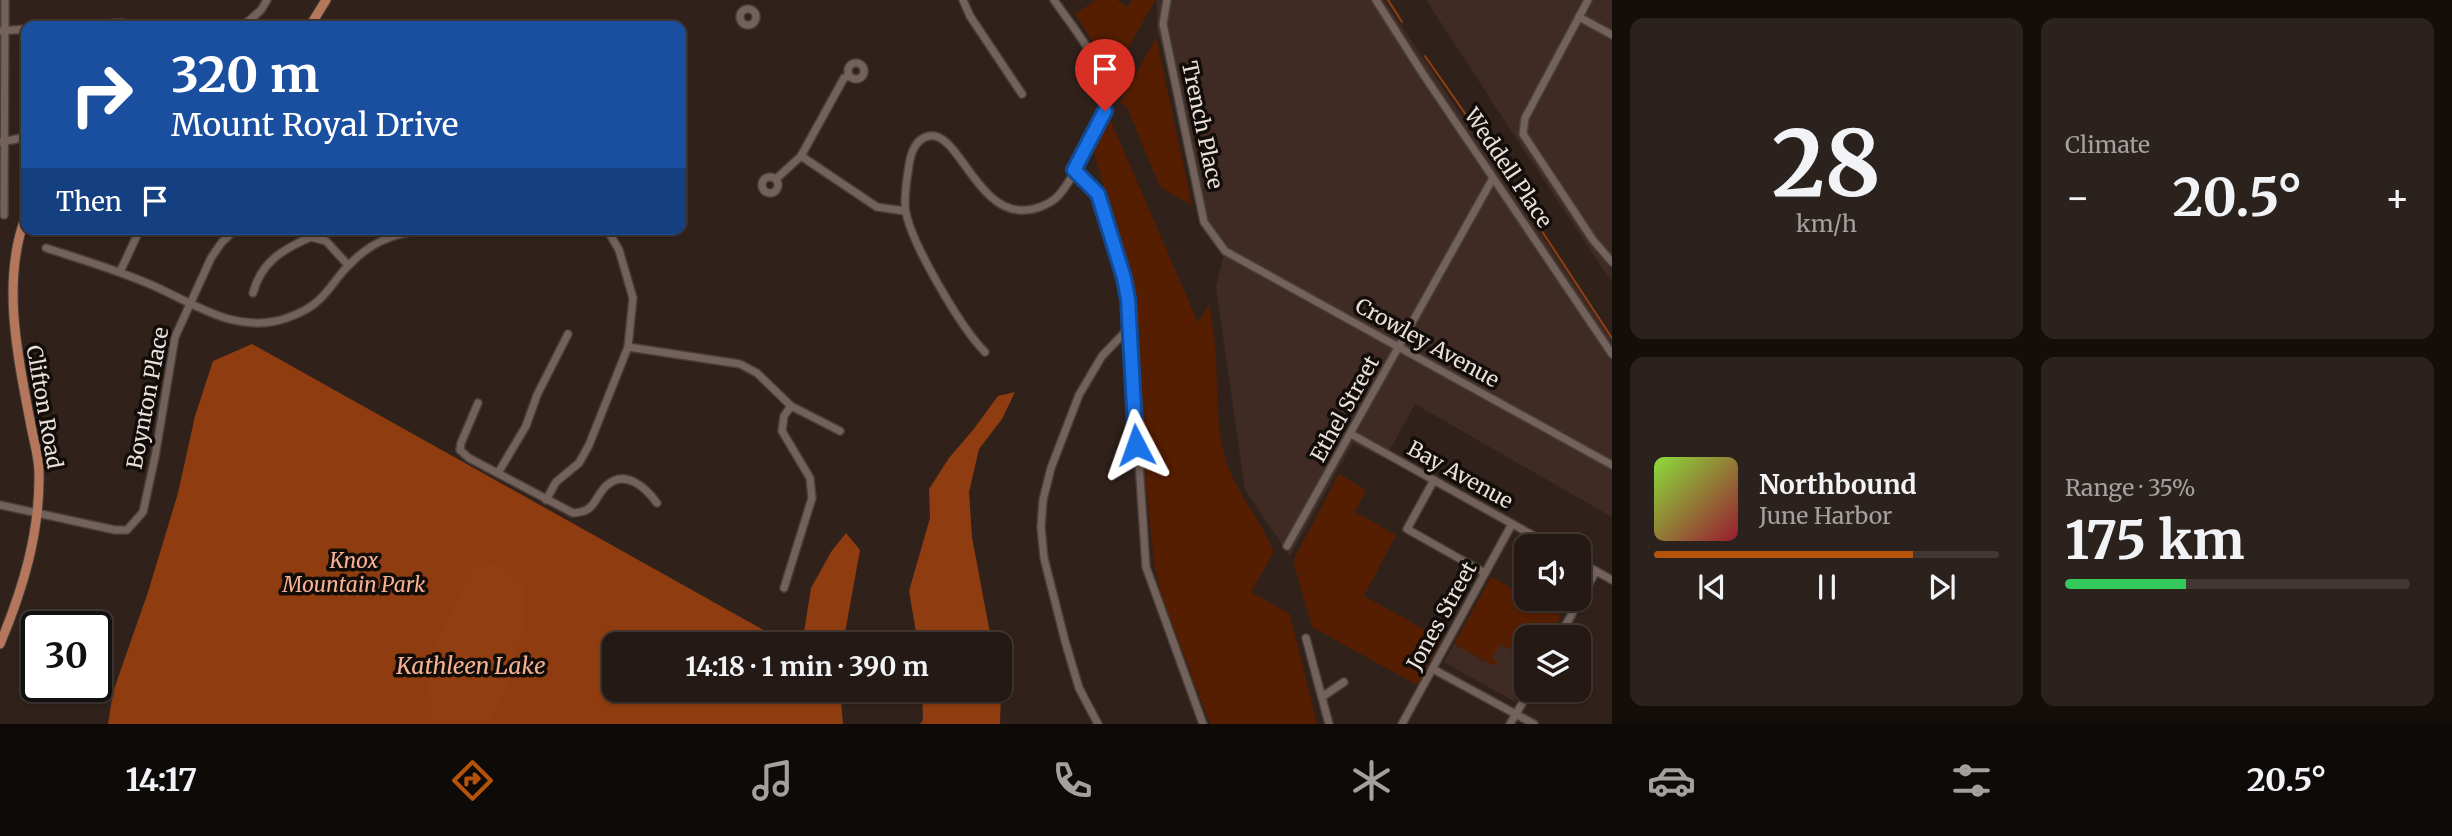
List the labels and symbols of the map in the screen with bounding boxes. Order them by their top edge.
pin [1075,39,1135,111]
street label: Trench Place [1176,59,1229,191]
street label: Weddell Place [1458,102,1558,233]
street label: Crowley Avenue [1351,292,1504,393]
street label: Boynton Place [121,325,175,471]
street label: Clifton Road [20,343,69,471]
street label: Ethel Street [1304,351,1385,467]
position arrow [1099,408,1173,482]
street label: Bay Avenue [1403,435,1518,515]
park label: Knox Mountain Park [282,547,426,598]
street label: Jones Street [1400,557,1482,676]
speed limit sign: 30 [21,611,112,702]
water label: Kathleen Lake [395,651,546,680]

